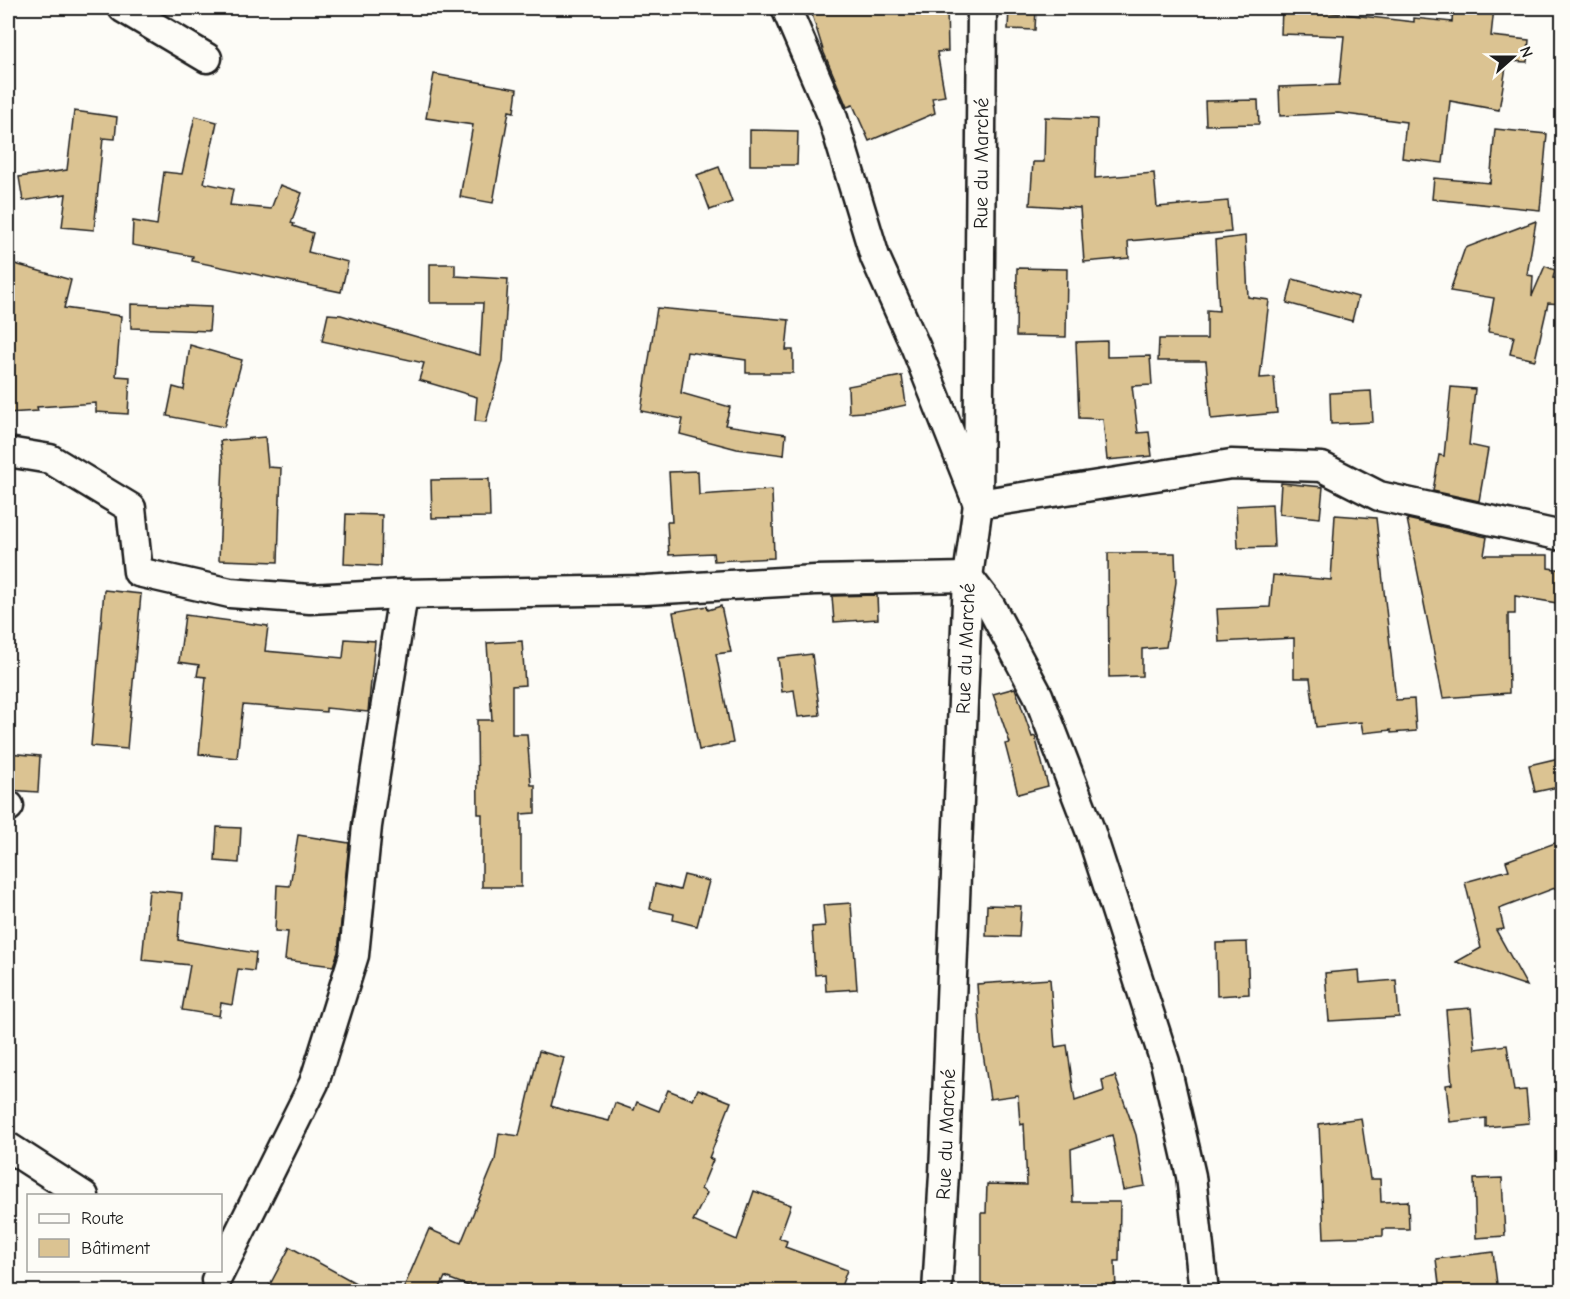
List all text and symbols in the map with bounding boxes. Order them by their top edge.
north arrow [1483,27,1543,87]
text: N [1516,44,1536,60]
street label: Rue du Marché [969,98,993,229]
street label: Rue du Marché [951,583,980,715]
street label: Rue du Marché [931,1068,960,1200]
legend [27,1194,222,1272]
text: Route [81,1208,124,1229]
text: Bâtiment [81,1238,151,1259]

